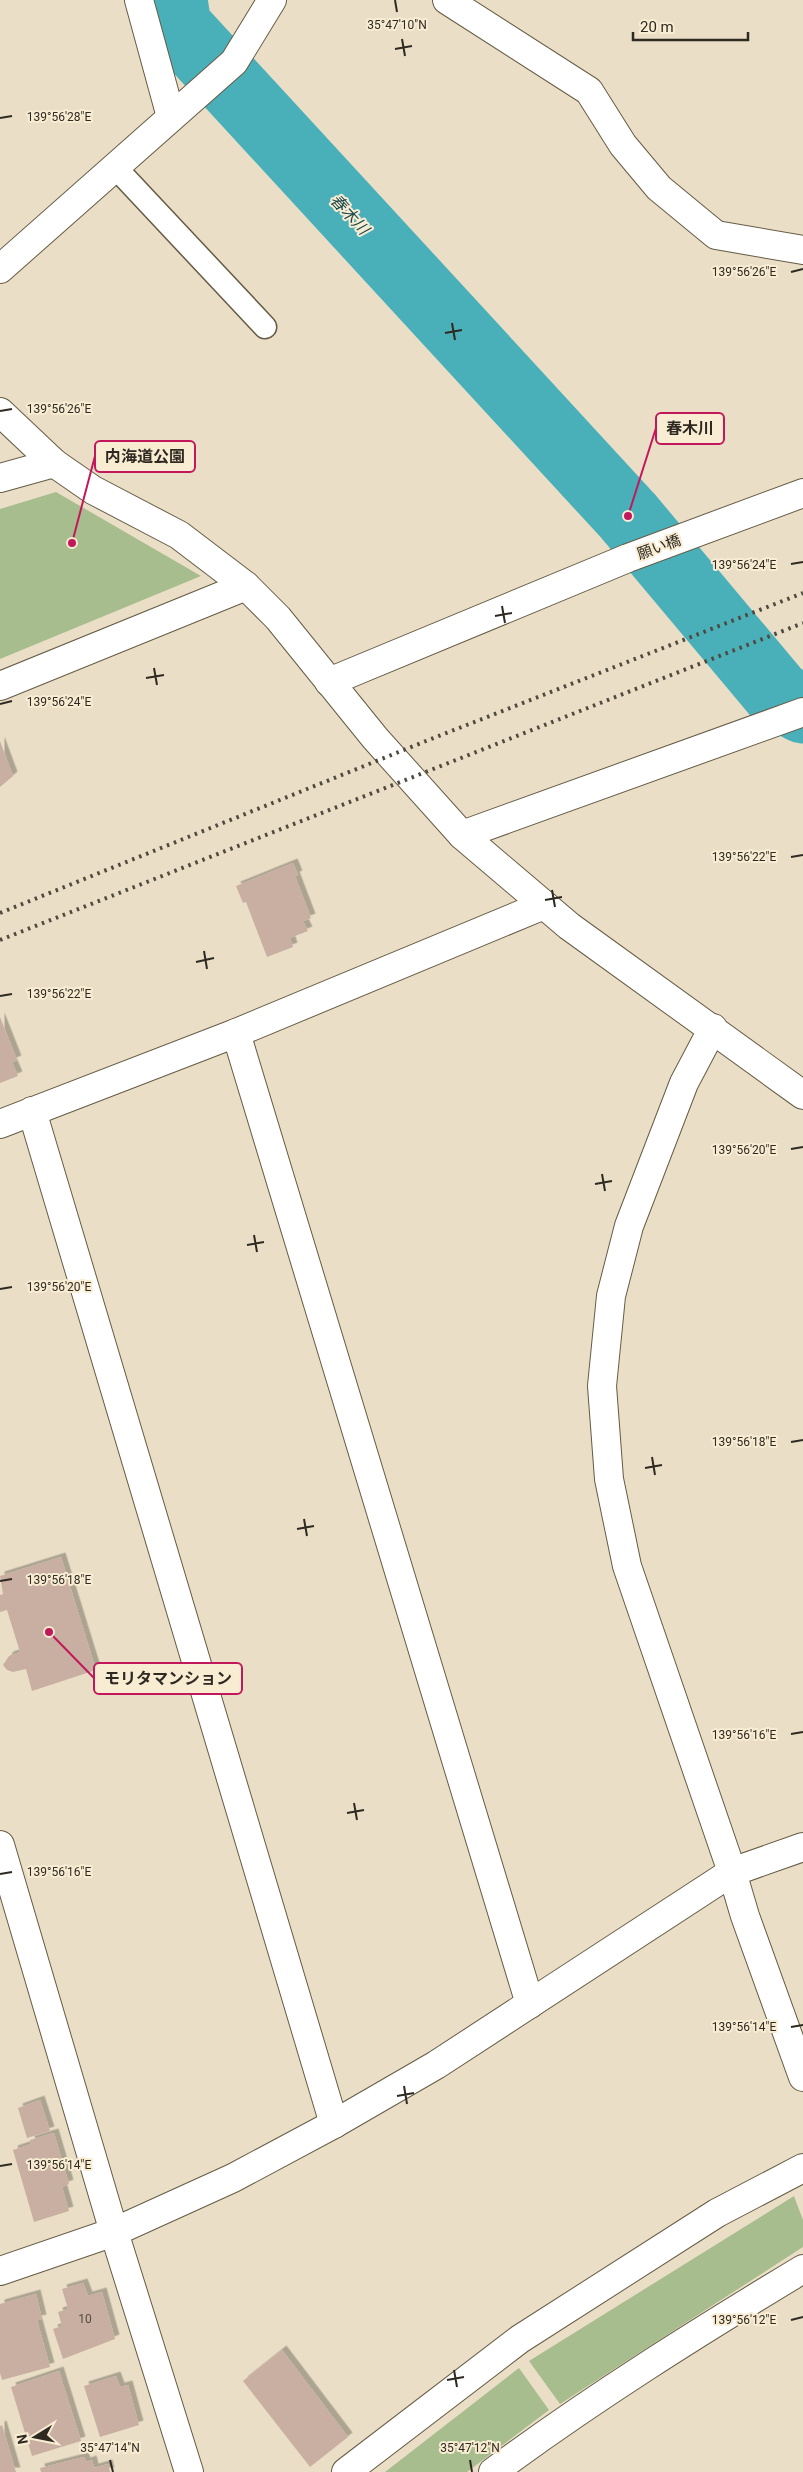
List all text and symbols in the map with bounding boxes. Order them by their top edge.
scale bar [633,10,748,42]
text: 35°47'10"N [367,18,427,32]
text: 20 m [640,18,674,36]
text: 139°56'28"E [27,110,91,124]
water label: 春木川 [326,190,374,240]
text: 139°56'26"E [712,265,776,279]
text: 139°56'26"E [27,402,91,416]
callout: 春木川 [656,413,724,444]
text: 春木川 [666,419,714,438]
callout: 内海道公園 [95,441,195,472]
text: 内海道公園 [105,447,185,466]
street label: 願い橋 [635,531,683,563]
text: 139°56'24"E [712,558,776,572]
text: 139°56'24"E [27,695,91,709]
text: 139°56'22"E [712,850,776,864]
text: 139°56'22"E [27,987,91,1001]
text: 139°56'20"E [712,1143,776,1157]
text: 139°56'20"E [27,1280,91,1294]
text: 139°56'18"E [712,1435,776,1449]
text: 139°56'18"E [27,1573,91,1587]
callout: モリタマンション [94,1663,242,1694]
text: モリタマンション [104,1669,232,1688]
text: 139°56'16"E [712,1728,776,1742]
text: 139°56'16"E [27,1865,91,1879]
text: 139°56'14"E [712,2020,776,2034]
text: 139°56'14"E [27,2158,91,2172]
house number: 10 [78,2312,92,2326]
text: 139°56'12"E [712,2313,776,2327]
north arrow [10,2412,60,2462]
text: N [13,2433,31,2446]
text: 35°47'14"N [80,2441,140,2455]
text: 35°47'12"N [440,2441,500,2455]

